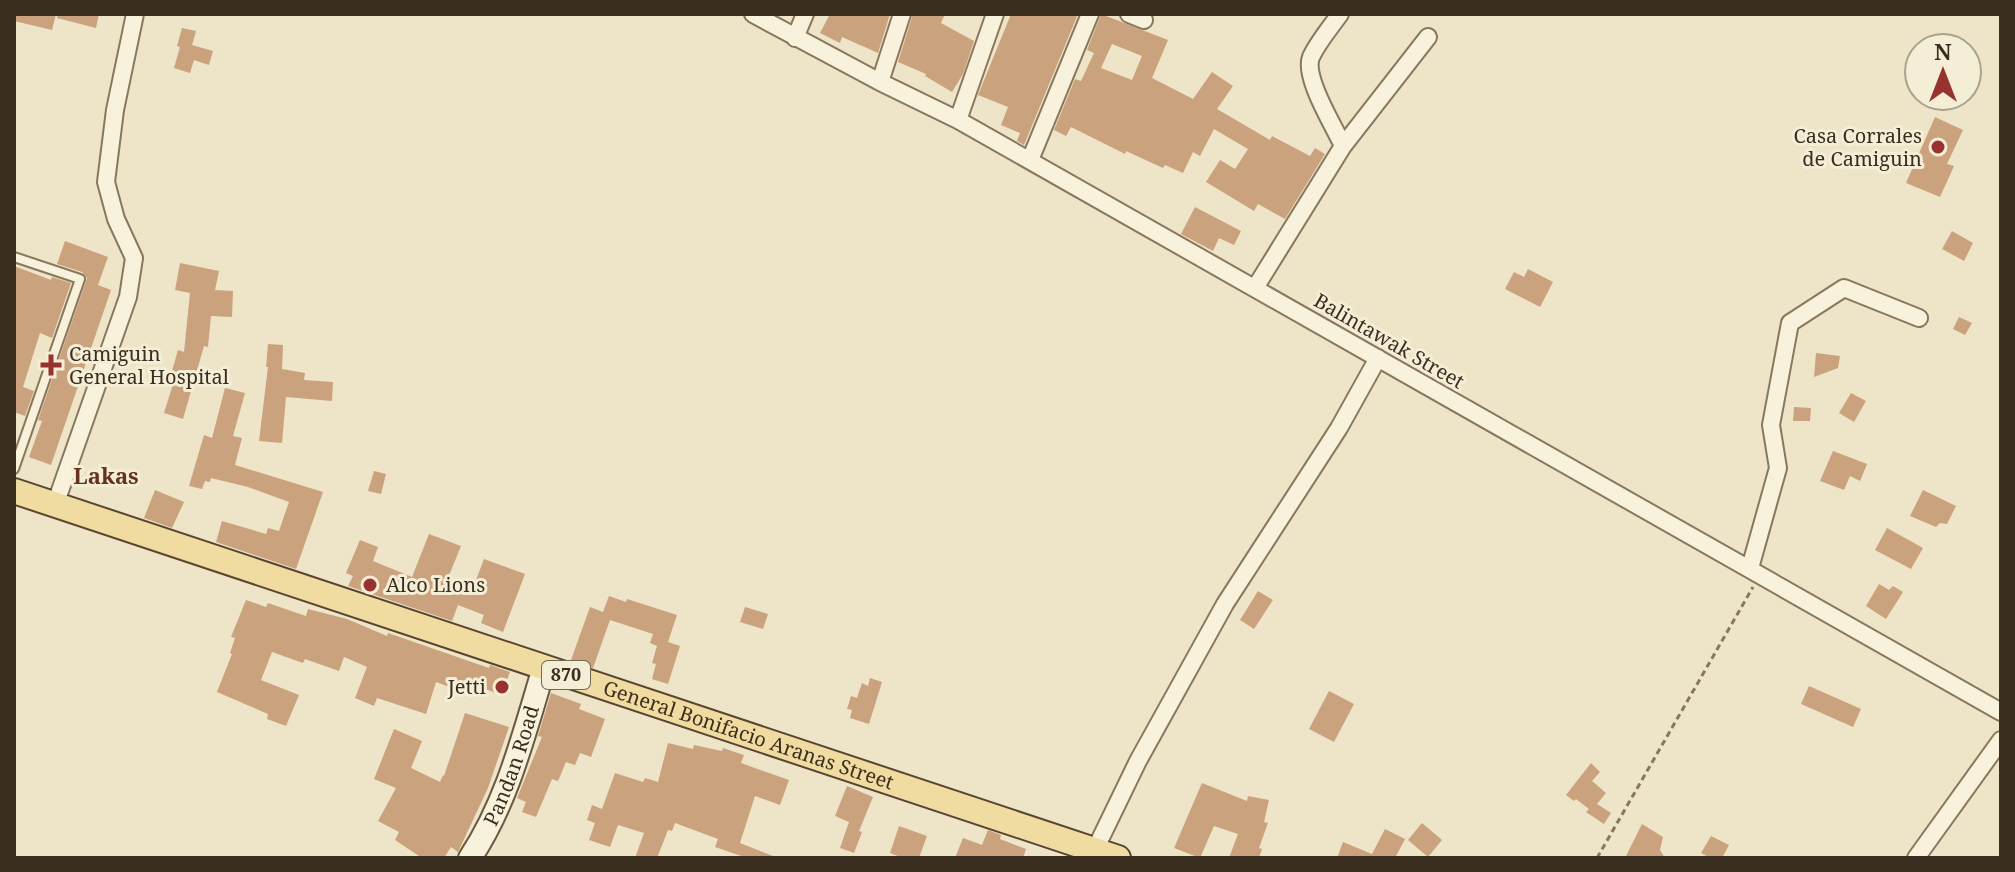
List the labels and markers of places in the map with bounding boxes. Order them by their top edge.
place label: Casa Corrales de Camiguin [1794,122,1922,172]
marker: Casa Corrales de Camiguin [1929,138,1947,156]
place label: Camiguin General Hospital [69,340,229,390]
marker: Camiguin General Hospital [40,354,62,376]
place label: Alco Lions [386,571,485,598]
marker: Alco Lions [361,576,379,594]
place label: Jetti [447,673,487,700]
marker: Jetti [493,678,511,696]

